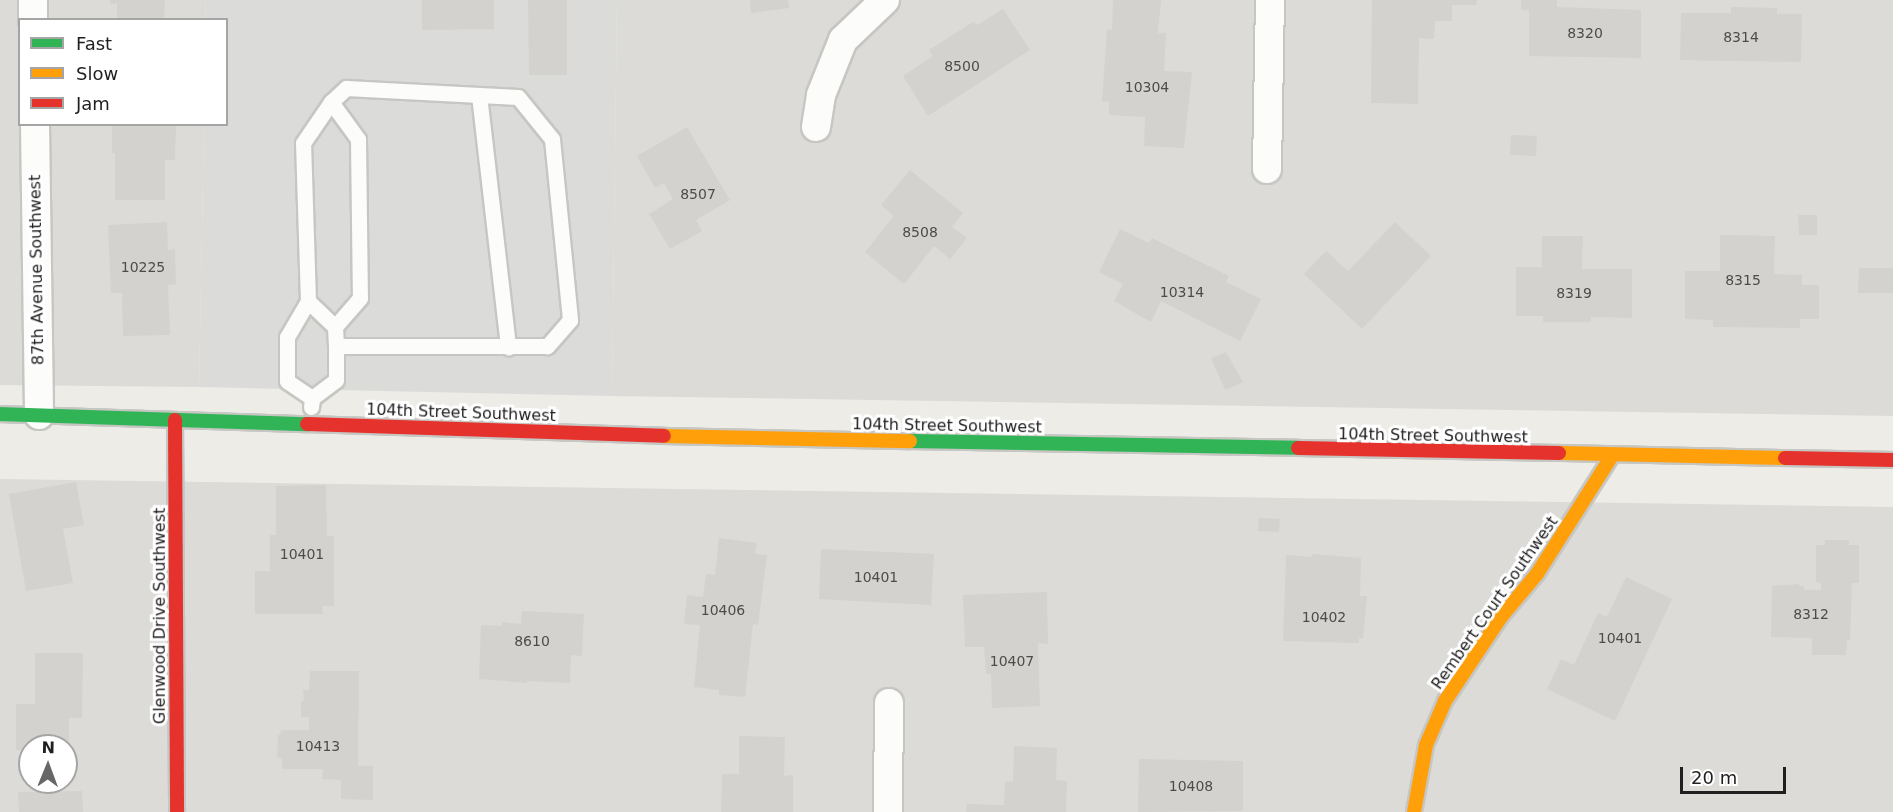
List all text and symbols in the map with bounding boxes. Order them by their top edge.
legend [18,18,228,126]
house number: 8320 [1567,25,1603,41]
house number: 8314 [1723,29,1759,45]
text: Fast [76,33,112,54]
house number: 8500 [944,58,980,74]
text: Slow [76,63,118,84]
house number: 10304 [1125,79,1169,95]
text: Jam [76,93,110,114]
street label: 87th Avenue Southwest [26,175,48,365]
house number: 8507 [680,186,716,202]
house number: 8508 [902,224,938,240]
house number: 10225 [121,259,165,275]
house number: 8315 [1725,272,1761,288]
house number: 10314 [1160,284,1204,300]
house number: 8319 [1556,285,1592,301]
street label: 104th Street Southwest [366,400,556,426]
street label: 104th Street Southwest [852,415,1042,437]
street label: 104th Street Southwest [1338,425,1528,447]
street label: Glenwood Drive Southwest [150,508,170,724]
street label: Rembert Court Southwest [1428,513,1562,693]
house number: 10401 [280,546,324,562]
house number: 10401 [854,569,898,585]
house number: 10406 [701,602,745,618]
house number: 8312 [1793,606,1829,622]
house number: 10402 [1302,609,1346,625]
house number: 10401 [1598,630,1642,646]
house number: 8610 [514,633,550,649]
house number: 10407 [990,653,1034,669]
north arrow [18,734,78,794]
text: N [41,738,55,757]
house number: 10413 [296,738,340,754]
scale bar [1683,755,1790,793]
text: 20 m [1691,767,1737,788]
house number: 10408 [1169,778,1213,794]

